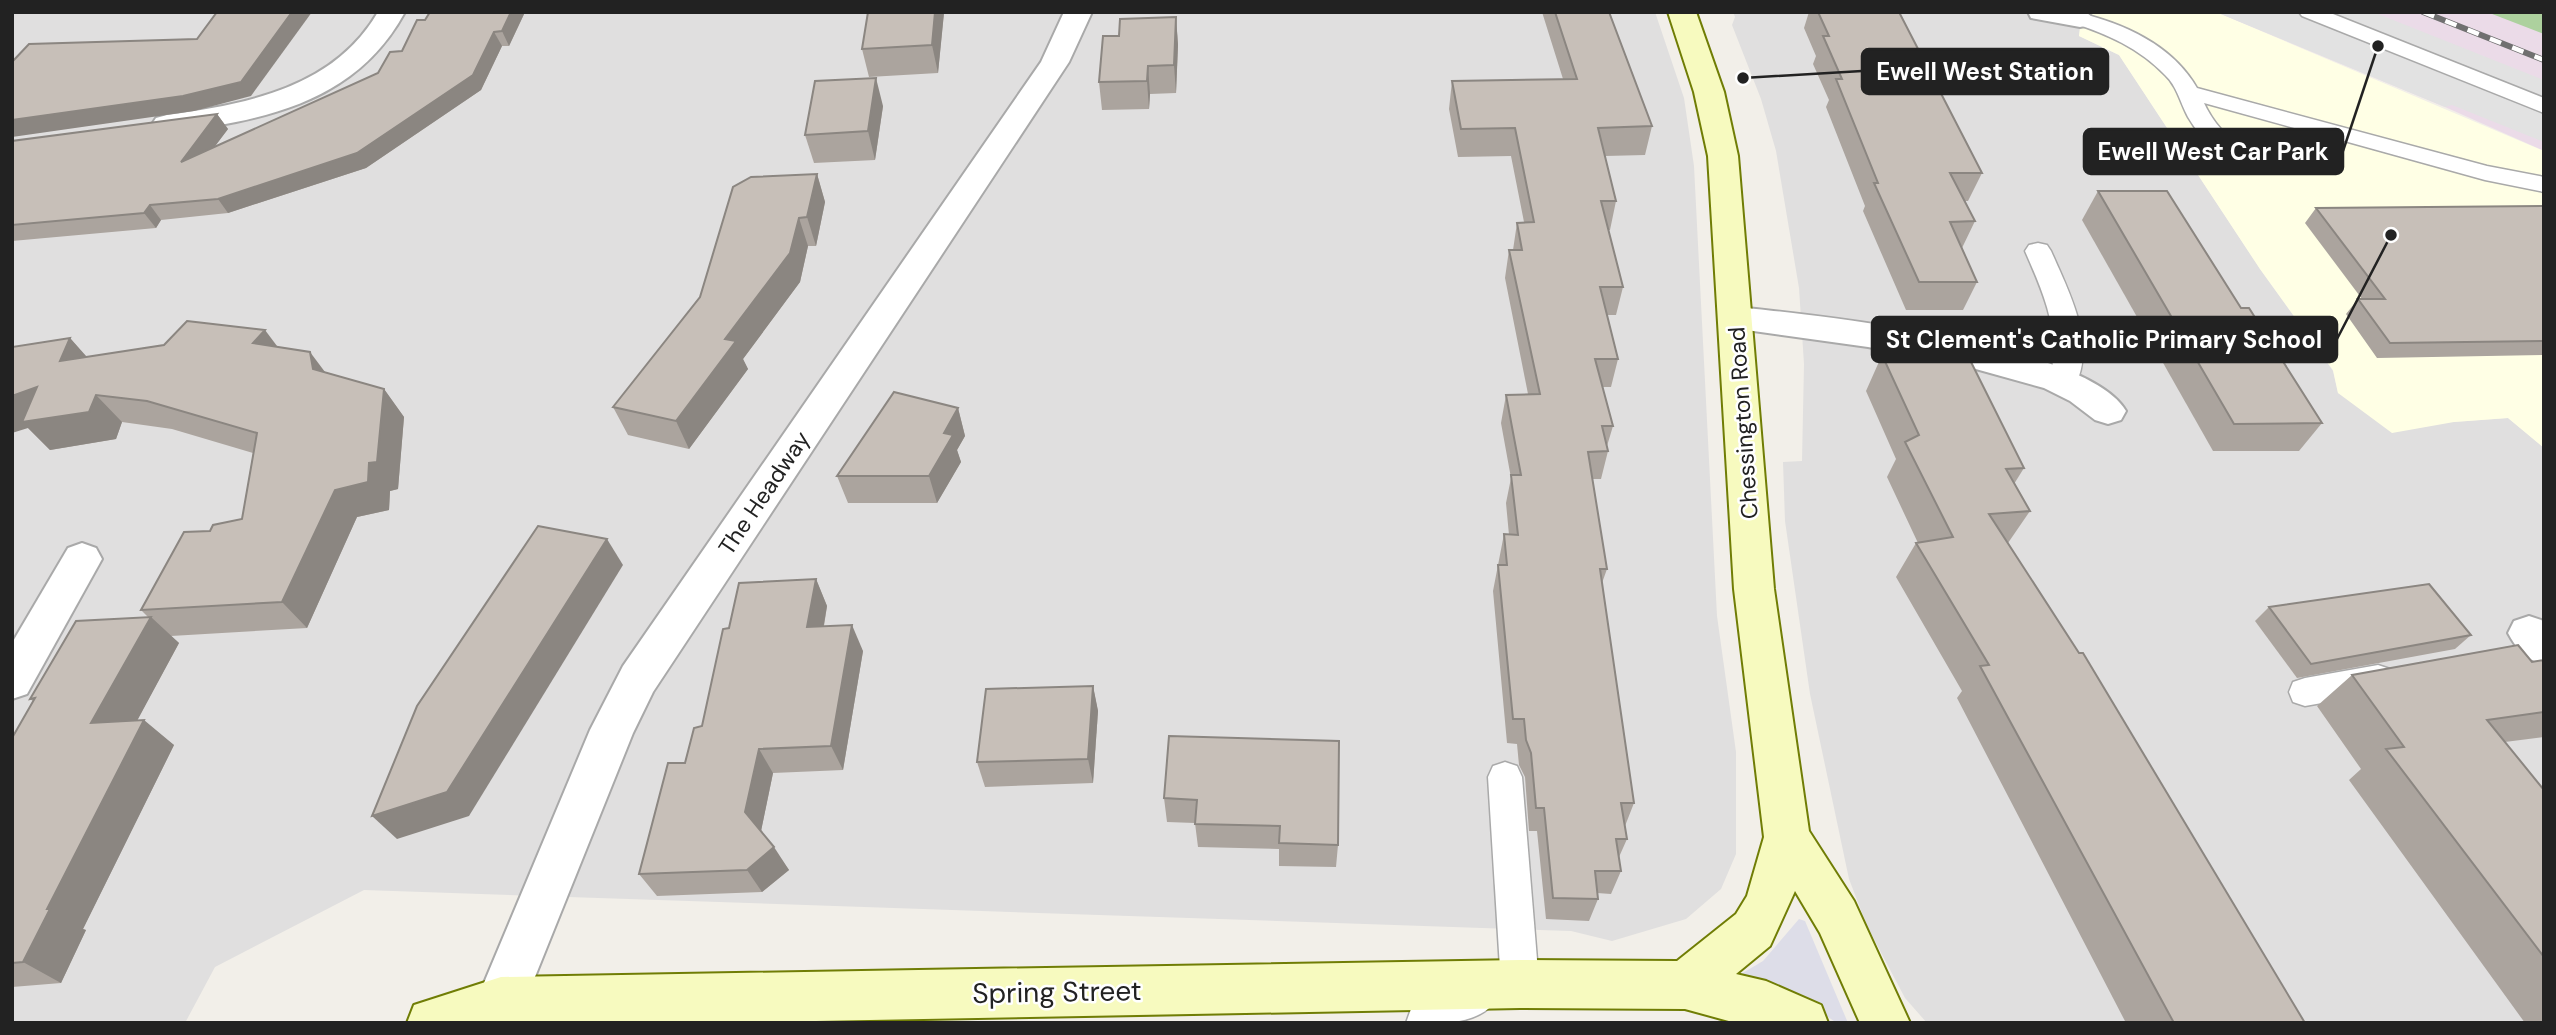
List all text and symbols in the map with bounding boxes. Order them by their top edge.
callout: Ewell West Station [1862,49,2108,94]
text: Ewell West Station [1876,56,2094,87]
callout: Ewell West Car Park [2084,129,2343,174]
text: Ewell West Car Park [2097,136,2329,167]
callout: St Clement's Catholic Primary School [1872,317,2337,362]
text: St Clement's Catholic Primary School [1886,324,2322,355]
street label: Chessington Road [1721,326,1765,520]
street label: The Headway [712,425,817,561]
street label: Spring Street [972,972,1142,1012]

